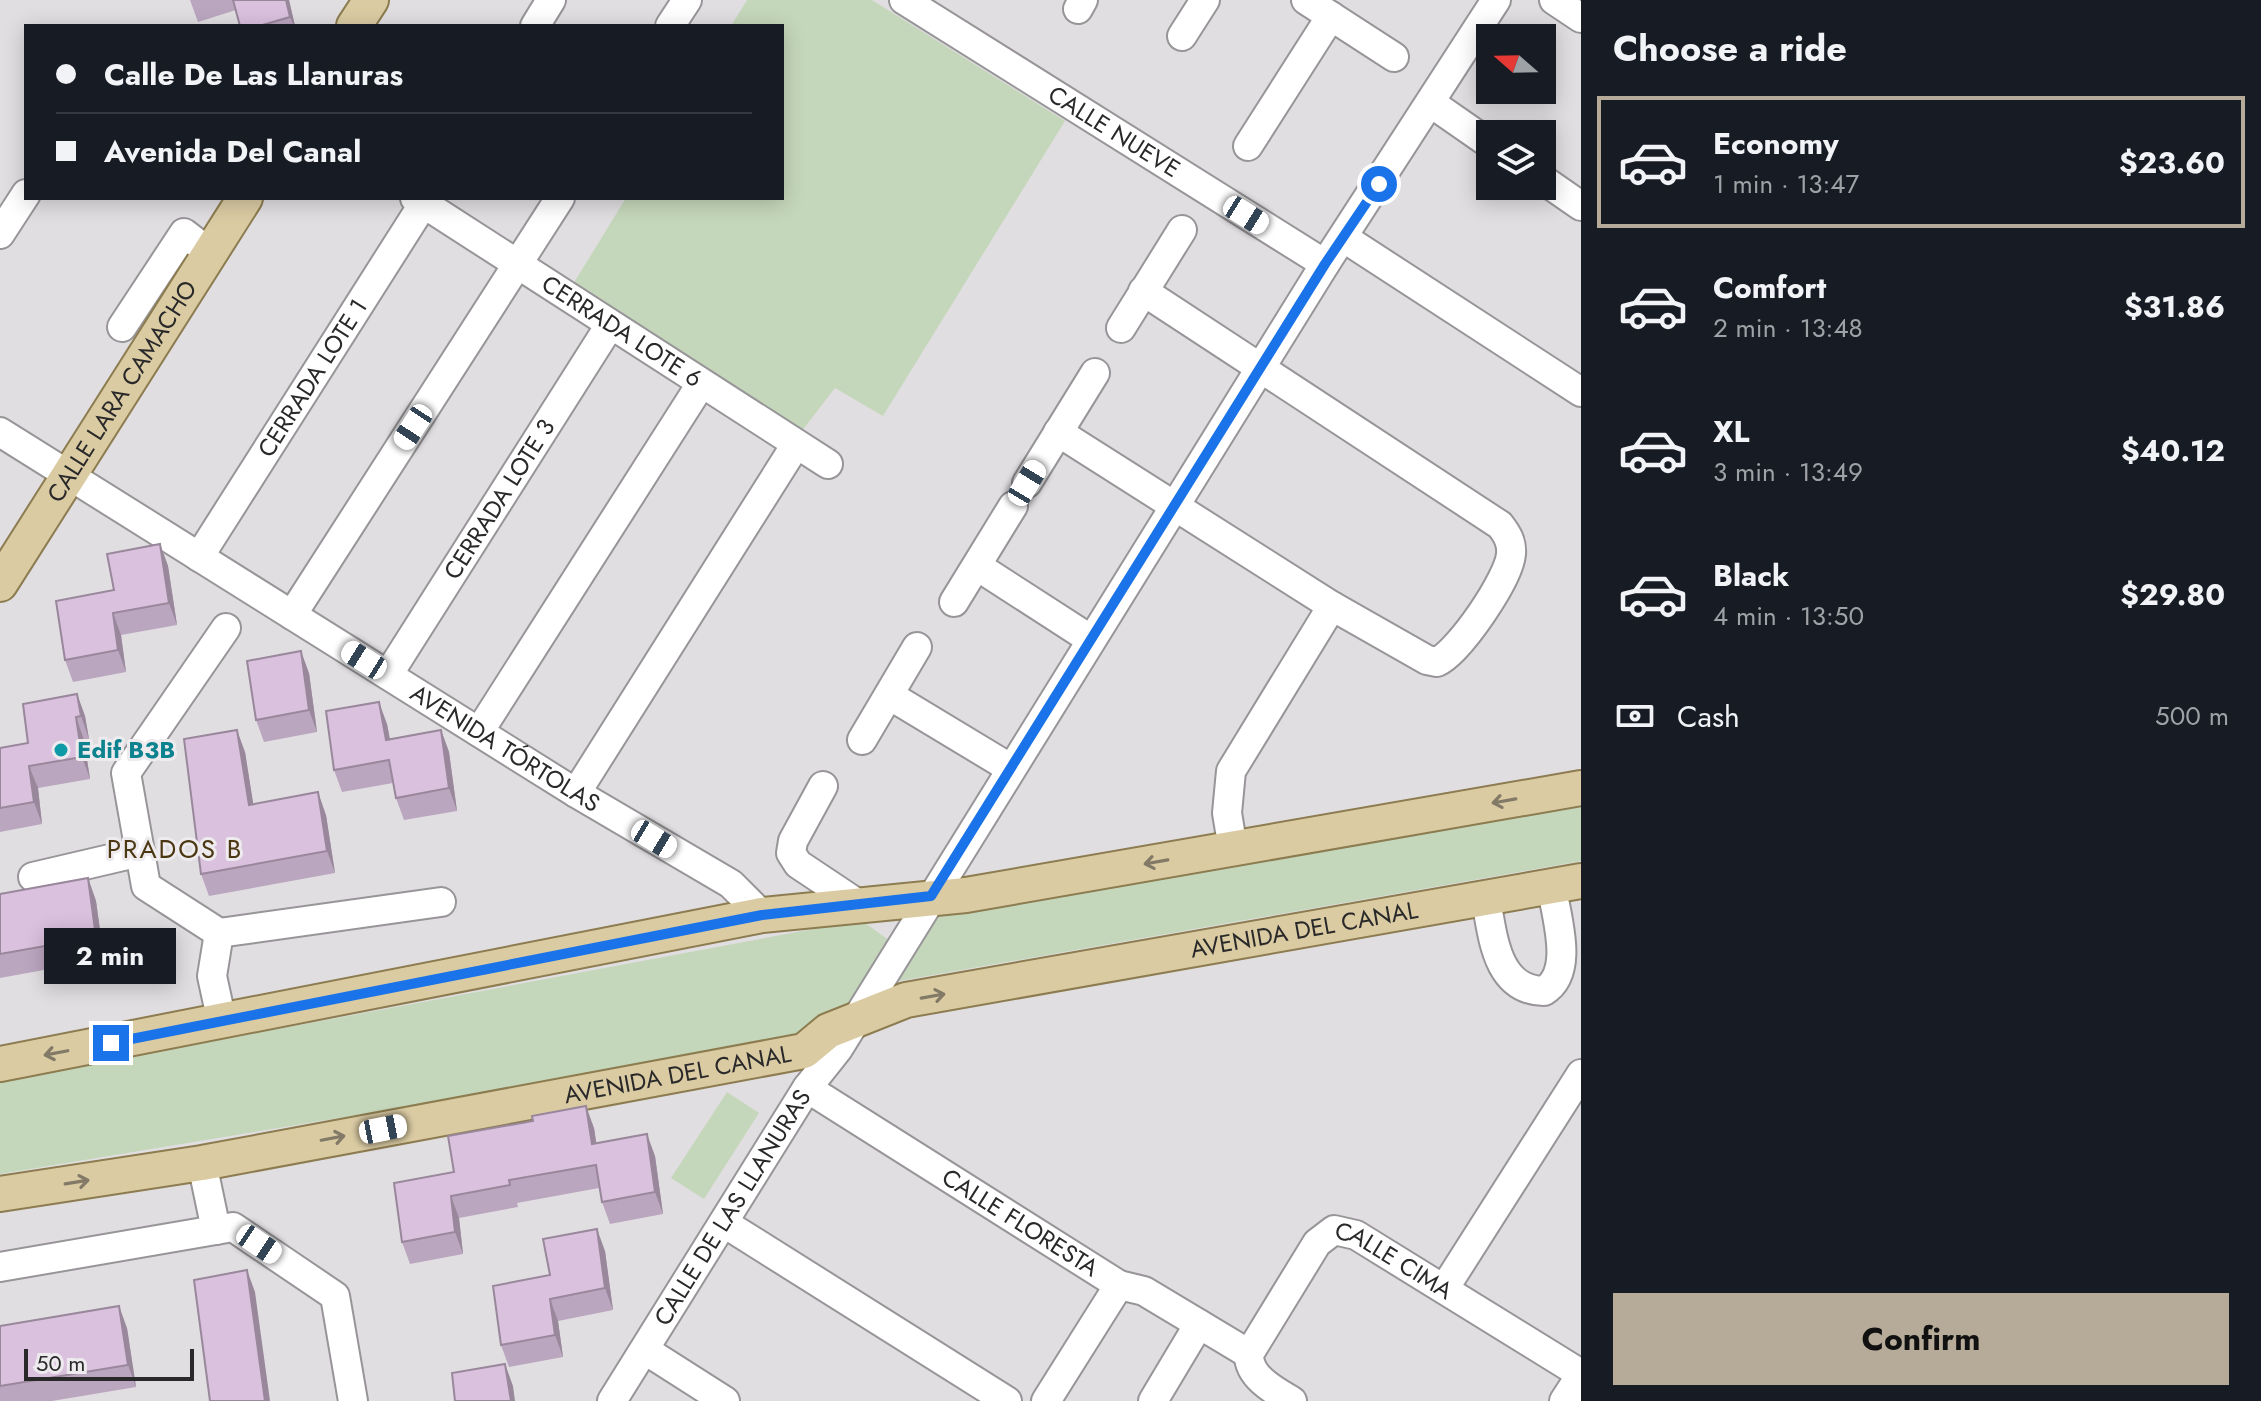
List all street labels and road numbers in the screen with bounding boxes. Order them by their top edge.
street label: CALLE NUEVE [1042,77,1187,186]
street label: CERRADA LOTE 6 [535,266,709,396]
street label: CALLE LARA CAMACHO [38,273,205,509]
street label: CERRADA LOTE 1 [249,292,376,464]
street label: CERRADA LOTE 3 [435,412,563,586]
street label: AVENIDA TÓRTOLAS [404,676,607,820]
street label: AVENIDA DEL CANAL [1187,892,1421,967]
street label: AVENIDA DEL CANAL [561,1036,794,1112]
street label: CALLE DE LAS LLANURAS [645,1082,819,1332]
street label: CALLE FLORESTA [935,1159,1106,1285]
street label: CALLE CIMA [1332,1213,1460,1308]

